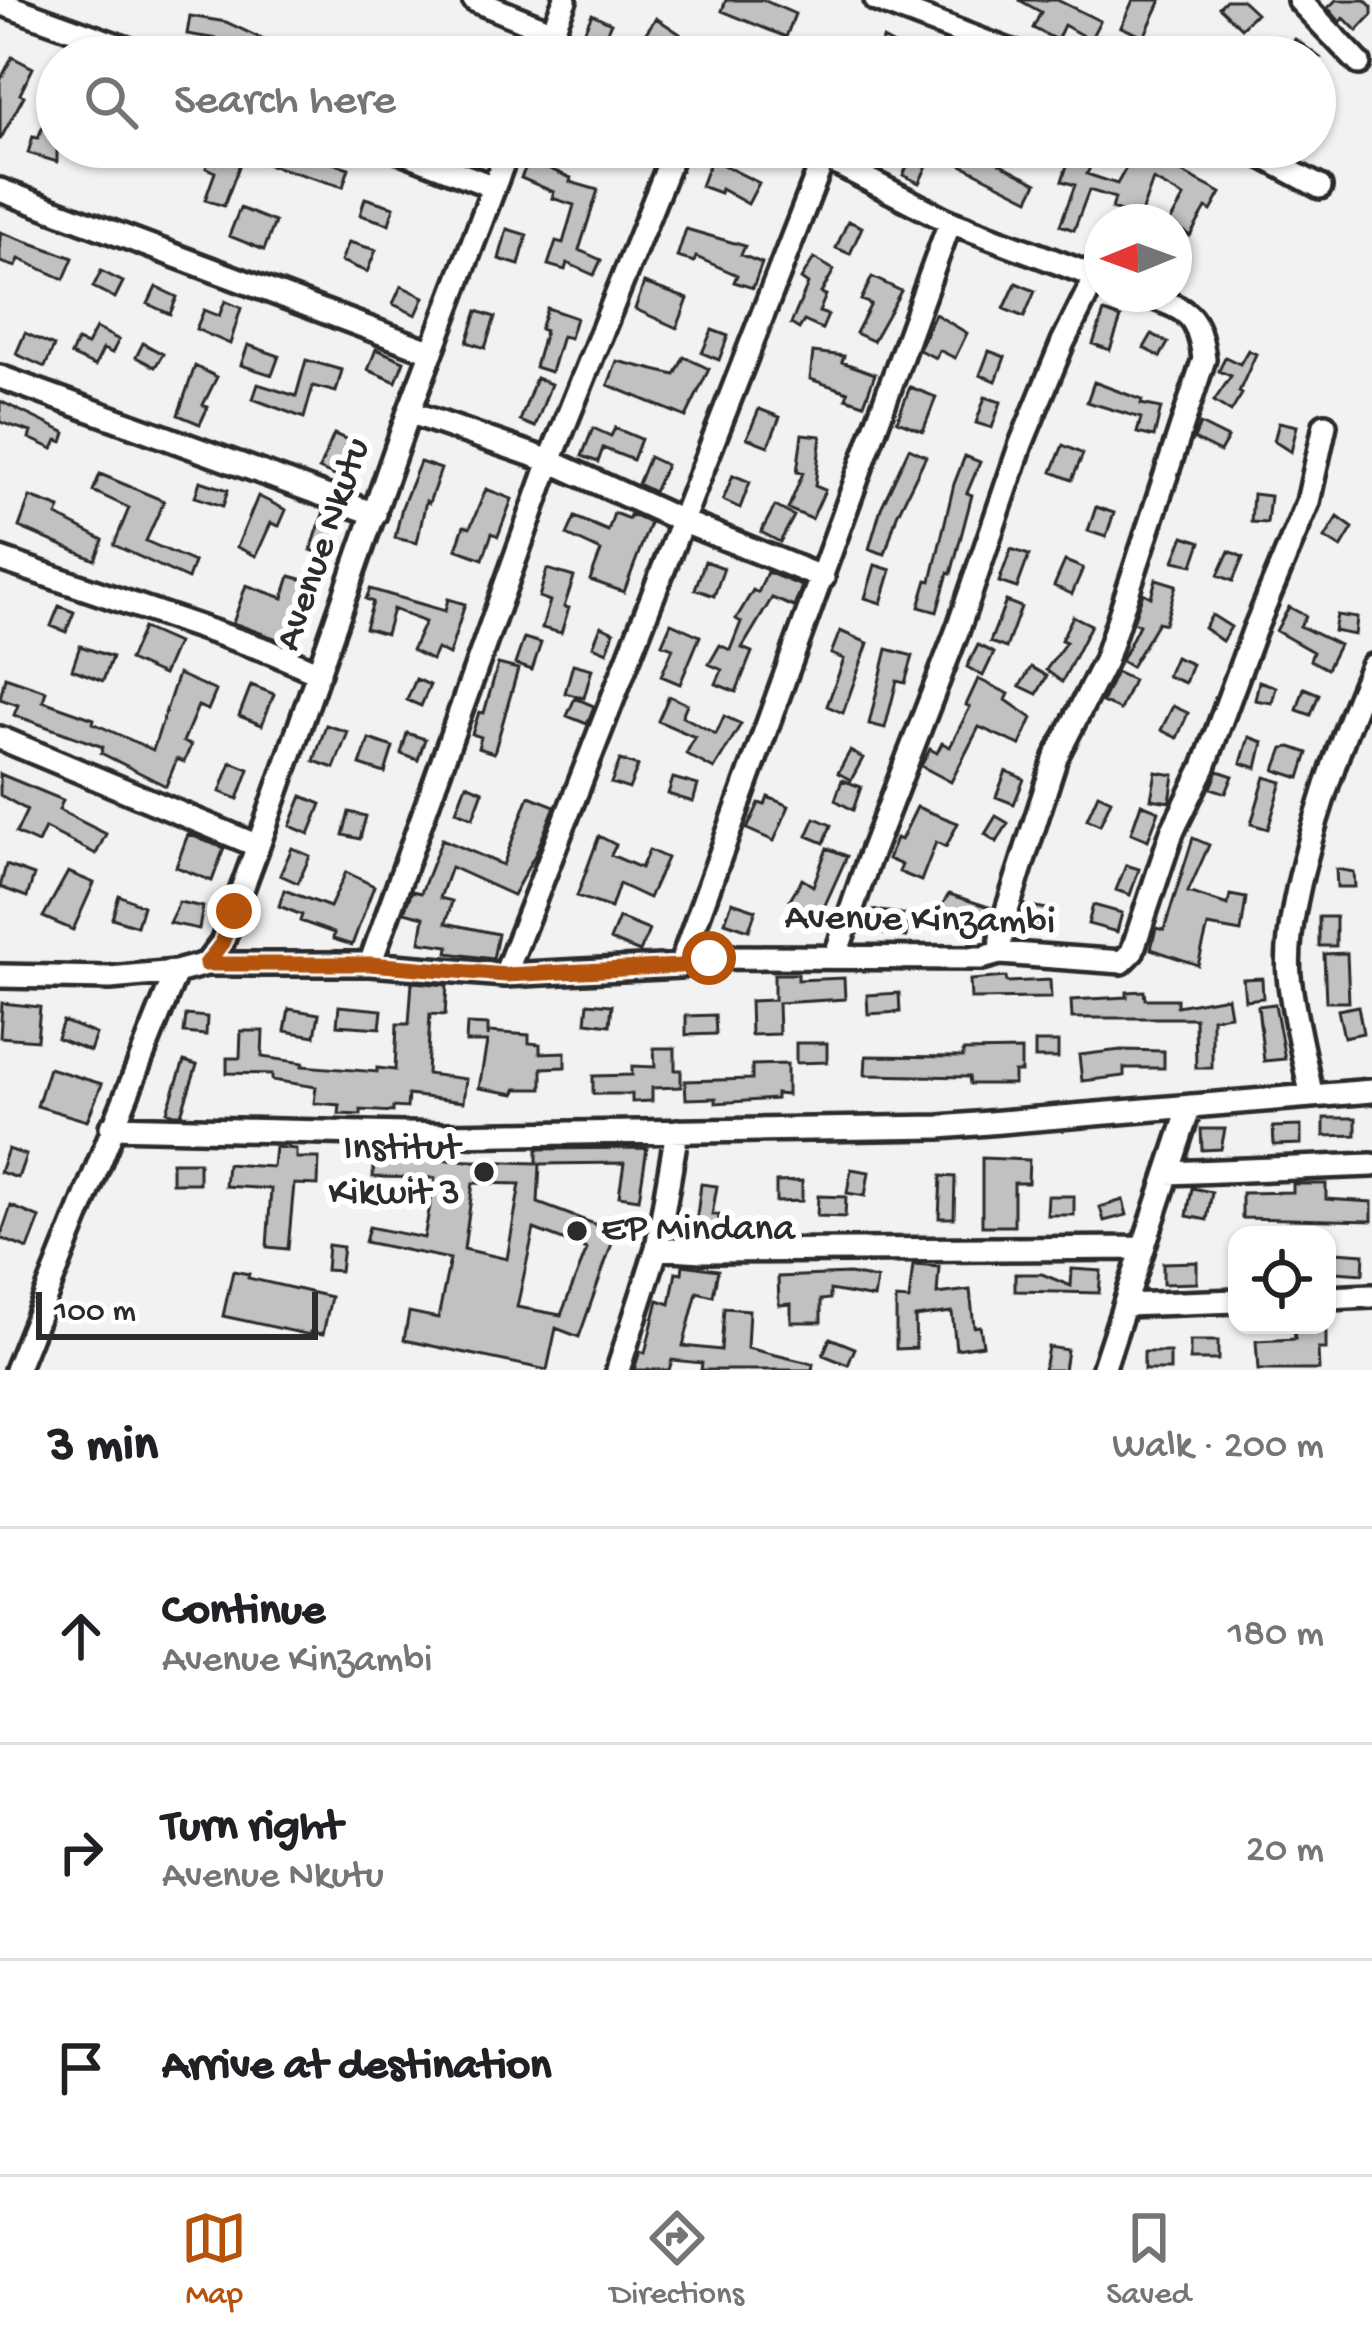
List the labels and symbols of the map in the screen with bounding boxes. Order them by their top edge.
north arrow [1084,204,1192,312]
street label: Avenue Nkutu [267,433,383,657]
route end [207,884,261,938]
street label: Avenue Kinzambi [784,897,1056,947]
route start [682,931,736,985]
place label: Institut Kikwit 3 [329,1127,463,1218]
marker: Institut Kikwit 3 [471,1159,497,1185]
place label: EP Mindana [601,1208,796,1254]
marker: EP Mindana [564,1218,590,1244]
scale bar [36,1286,318,1339]

